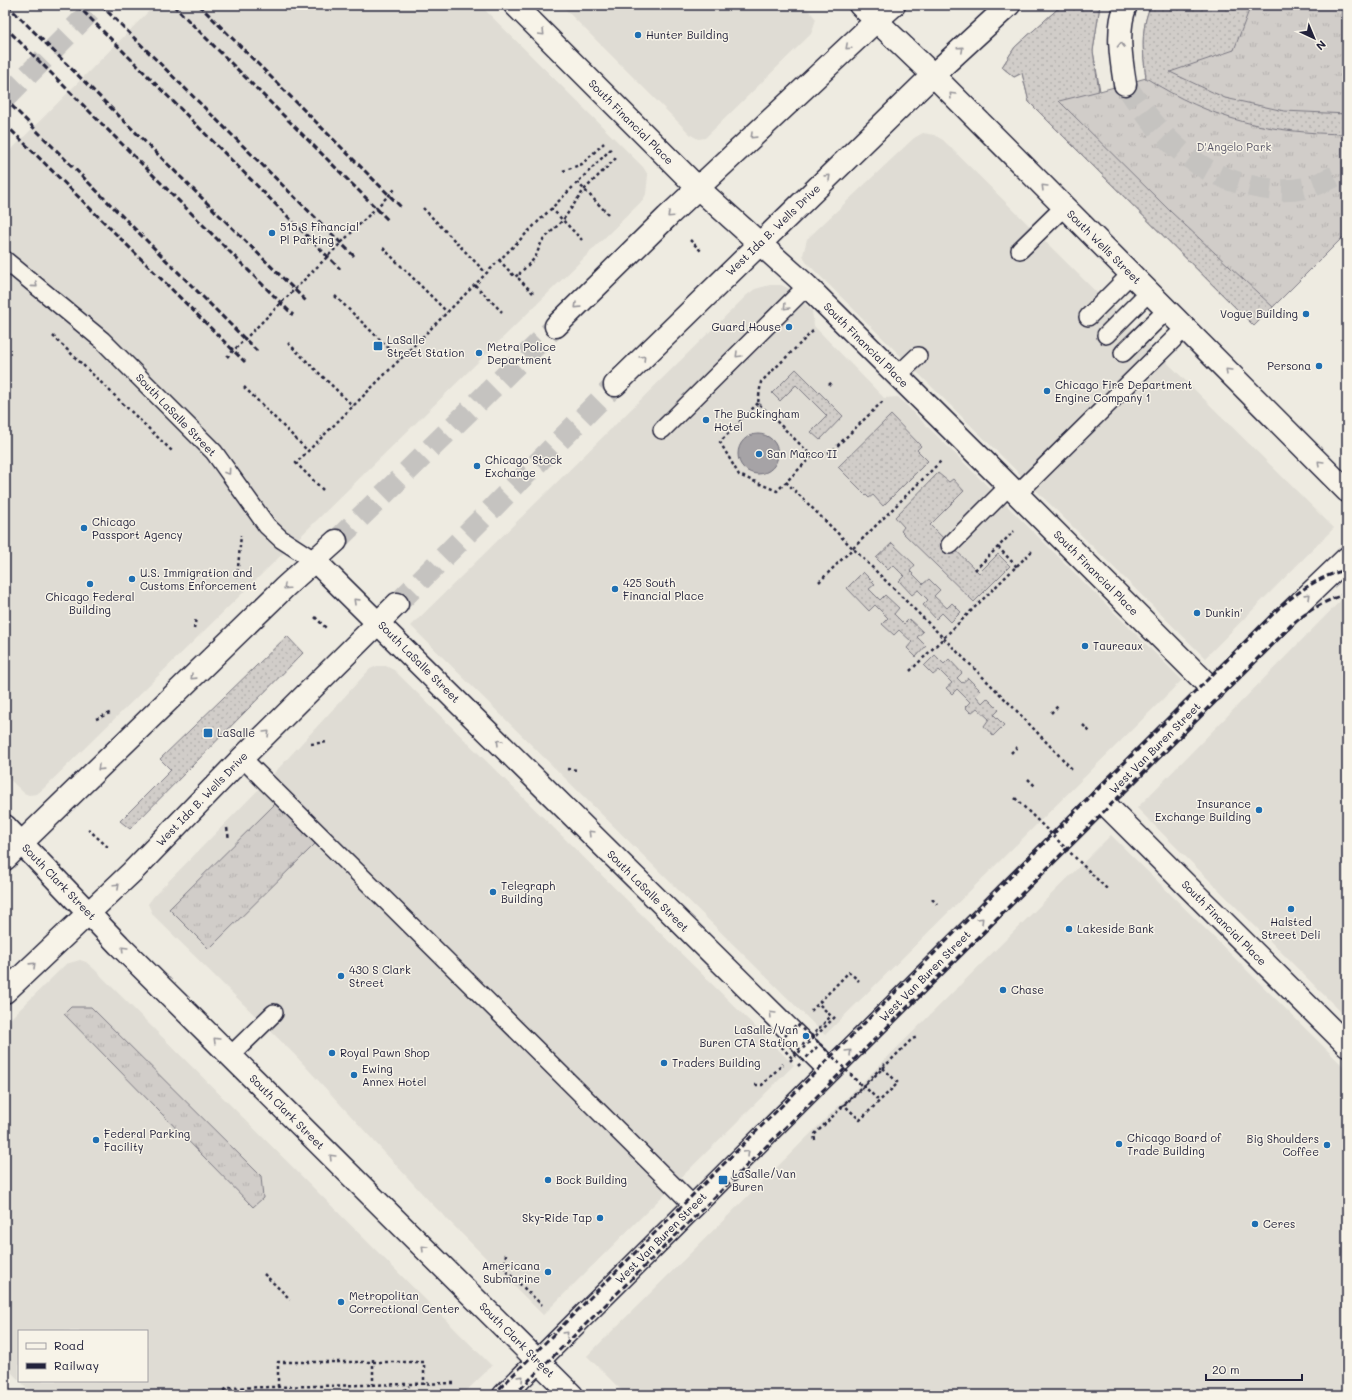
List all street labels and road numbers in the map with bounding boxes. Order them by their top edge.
street label: South Financial Place [586,76,677,168]
street label: West Ida B. Wells Drive [722,180,823,279]
street label: South Wells Street [1064,206,1145,287]
street label: South Financial Place [821,299,912,391]
street label: South LaSalle Street [133,370,220,459]
street label: South Financial Place [1051,527,1142,619]
street label: South LaSalle Street [375,618,464,706]
street label: West Van Buren Street [1106,699,1204,797]
street label: West Ida B. Wells Drive [153,748,251,849]
street label: South Clark Street [19,840,100,923]
street label: South LaSalle Street [604,847,693,935]
street label: South Financial Place [1179,877,1270,969]
street label: West Van Buren Street [876,927,974,1025]
street label: South Clark Street [246,1071,328,1153]
street label: West Van Buren Street [612,1189,710,1287]
street label: South Clark Street [476,1299,558,1381]

